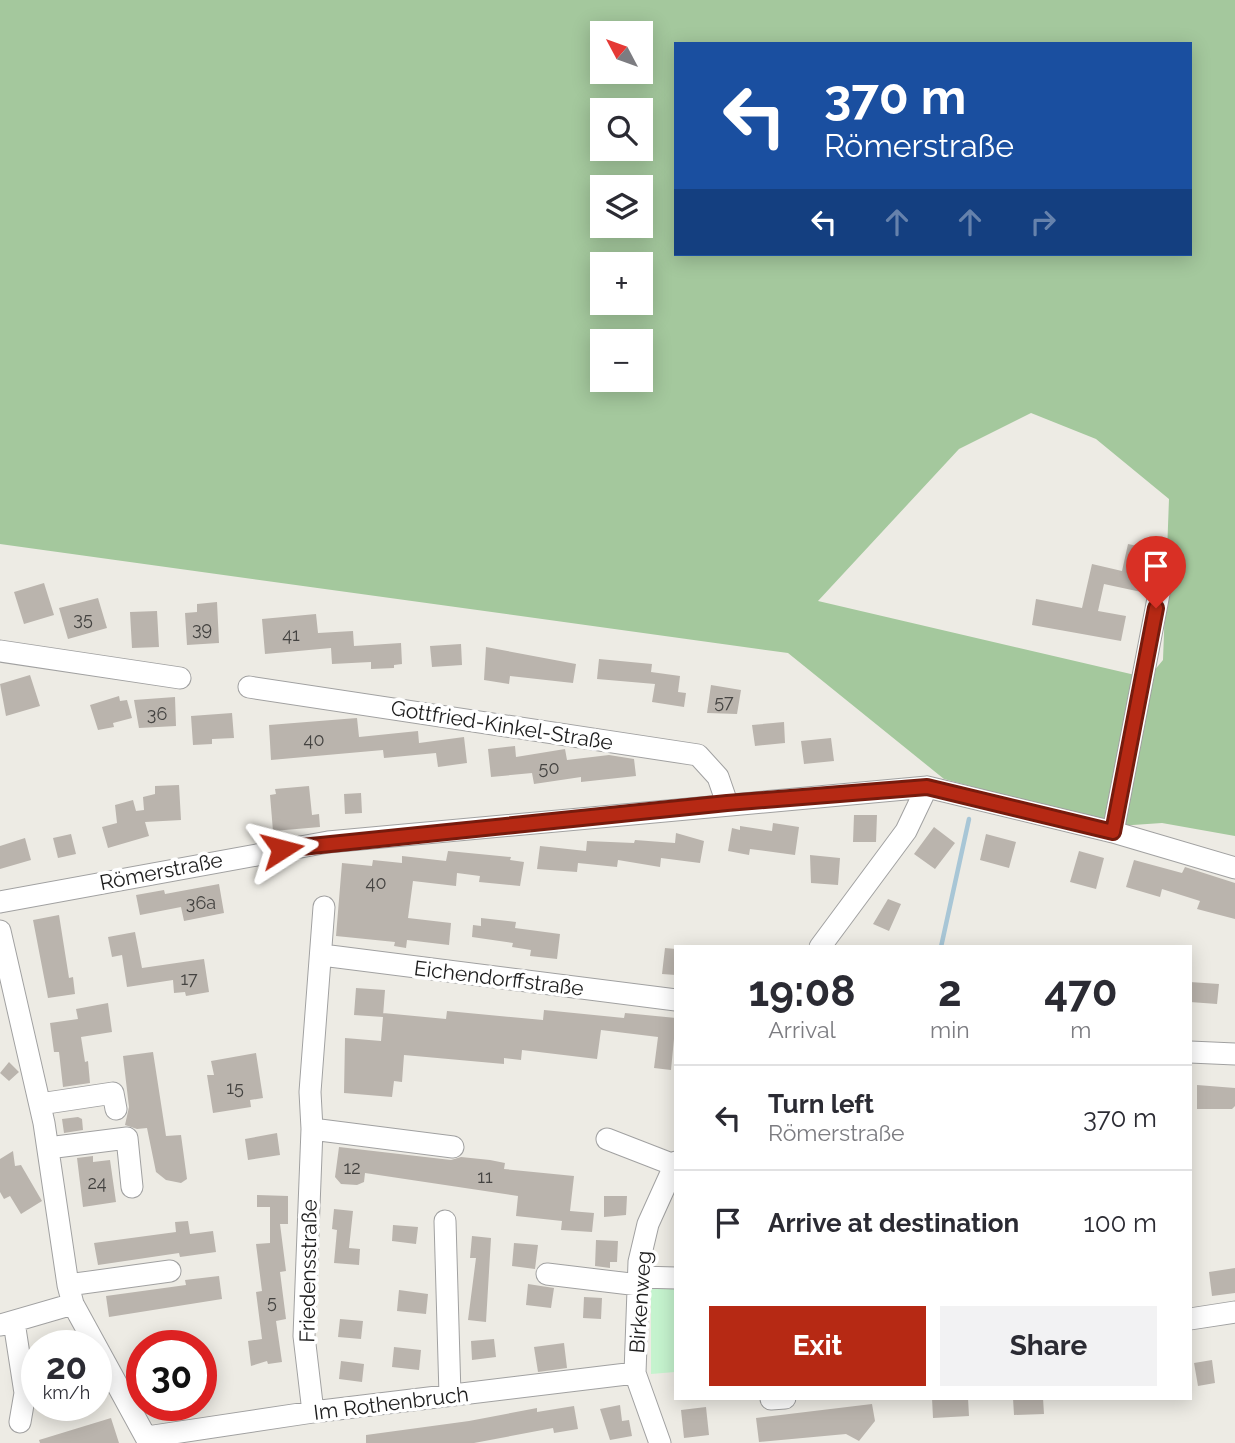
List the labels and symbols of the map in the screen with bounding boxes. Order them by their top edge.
north arrow [590,21,653,84]
pin [1126,536,1186,608]
house number: 35 [73,608,93,629]
house number: 39 [192,618,212,639]
house number: 41 [282,624,300,645]
house number: 57 [714,691,734,712]
street label: Gottfried-Kinkel-Straße [389,695,615,755]
house number: 36 [147,703,167,724]
house number: 40 [304,729,324,750]
house number: 50 [539,757,559,778]
position arrow [245,812,319,886]
street label: Römerstraße [97,847,225,895]
house number: 40 [366,872,386,893]
house number: 36a [186,892,216,913]
street label: Eichendorffstraße [413,955,585,1001]
house number: 17 [180,968,198,989]
house number: 15 [226,1077,244,1098]
house number: 12 [343,1157,361,1178]
house number: 11 [477,1166,493,1187]
house number: 24 [87,1172,107,1193]
street label: Friedensstraße [294,1199,322,1343]
street label: Birkenweg [624,1250,656,1354]
house number: 5 [267,1291,277,1312]
speed limit sign: 30 [126,1330,217,1421]
street label: Im Rothenbruch [312,1381,470,1425]

